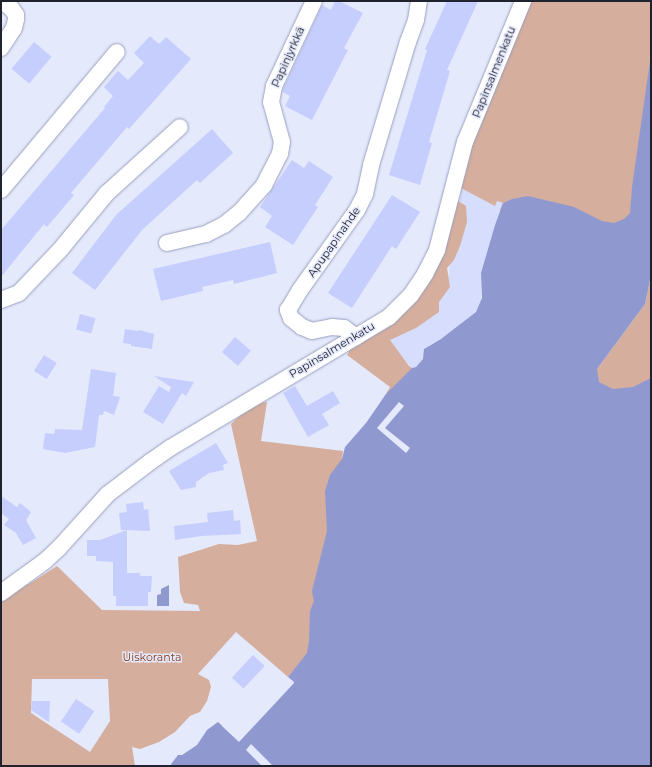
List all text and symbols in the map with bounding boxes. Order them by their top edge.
street label: Papinsalmenkatu [470,24,518,120]
street label: Papinjyrkkä [269,25,307,89]
street label: Apupapinahde [305,204,363,280]
street label: Papinsalmenkatu [287,319,377,381]
park label: Uiskoranta [123,650,181,664]

